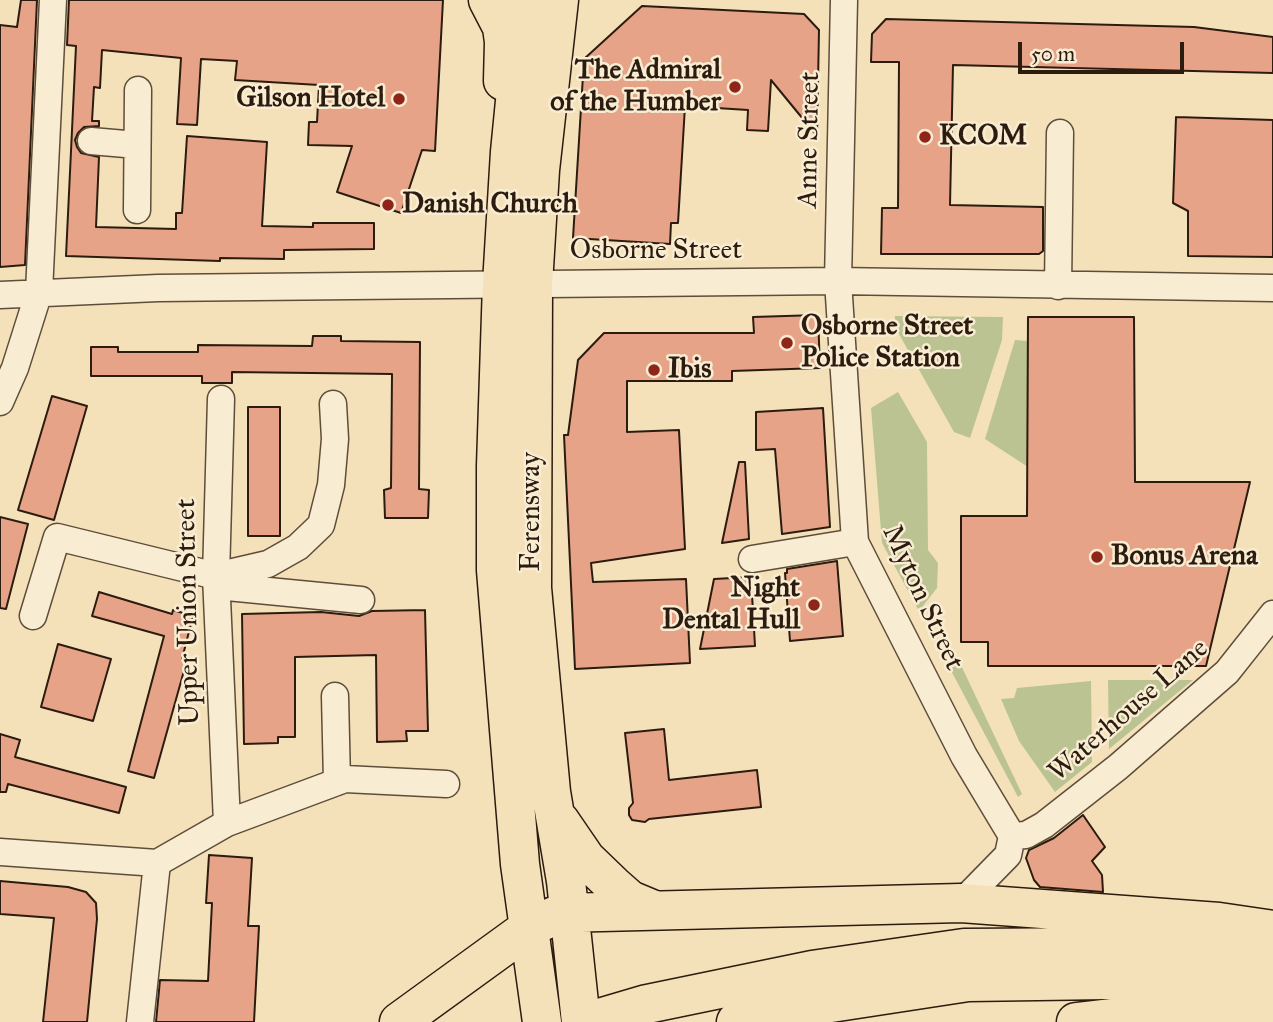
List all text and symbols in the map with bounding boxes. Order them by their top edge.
scale bar [1021,28,1187,72]
text: 50 m [1031,41,1075,67]
place label: The Admiral of the Humber [550,54,721,120]
street label: Anne Street [792,72,828,208]
marker: The Admiral of the Humber [727,79,743,95]
place label: Gilson Hotel [236,82,385,116]
marker: Gilson Hotel [391,91,407,107]
place label: KCOM [939,120,1027,154]
marker: KCOM [917,129,933,145]
place label: Danish Church [402,188,578,222]
marker: Danish Church [380,197,396,213]
street label: Osborne Street [570,234,742,268]
place label: Osborne Street Police Station [801,310,973,376]
marker: Osborne Street Police Station [779,335,795,351]
place label: Ibis [668,353,711,387]
marker: Ibis [646,362,662,378]
street label: Ferensway [515,452,549,572]
street label: Upper Union Street [170,498,208,726]
street label: Myton Street [874,520,970,676]
place label: Bonus Arena [1111,540,1258,574]
marker: Bonus Arena [1089,549,1105,565]
place label: Night Dental Hull [662,572,800,638]
marker: Night Dental Hull [806,597,822,613]
street label: Waterhouse Lane [1042,632,1216,790]

